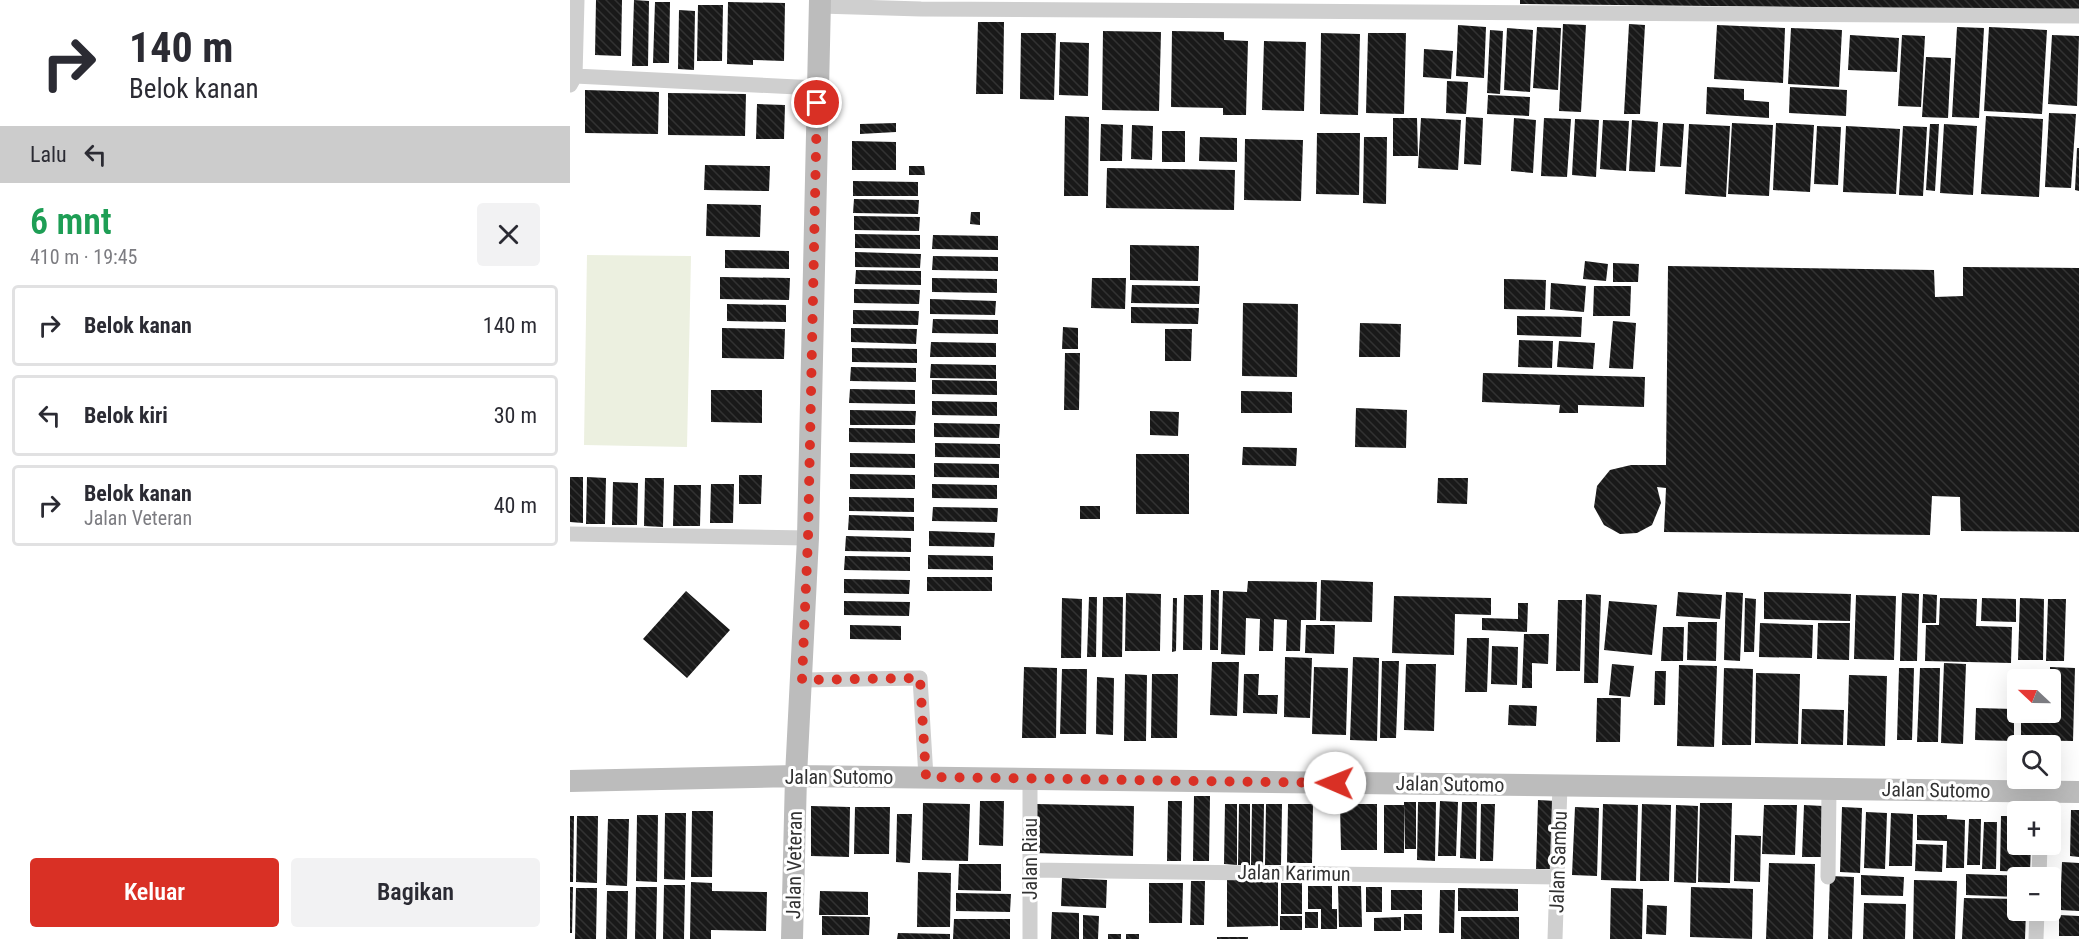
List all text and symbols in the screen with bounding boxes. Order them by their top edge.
text: 140 m [129,23,234,72]
icon: right [30,24,108,102]
text: Belok kanan [129,73,259,105]
pin [791,77,842,128]
icon: arrive [800,86,833,119]
icon: left [79,138,112,171]
text: Lalu [30,142,67,167]
text: 6 mnt [30,201,112,243]
button: close [477,203,540,266]
text: 410 m · 19:45 [30,245,137,269]
icon: right [33,309,66,342]
text: Belok kanan [84,313,192,338]
text: 140 m [483,313,537,338]
icon: left [33,399,66,432]
text: Belok kiri [84,403,168,428]
text: 30 m [494,403,537,428]
text: Belok kanan [84,481,192,506]
icon: right [33,489,66,522]
text: 40 m [494,493,537,518]
text: Jalan Veteran [84,506,192,530]
north arrow [2007,669,2061,723]
map controls [2007,669,2061,921]
button: search [2007,735,2061,789]
position arrow [1303,751,1367,815]
street label: Jalan Sutomo [785,765,893,789]
street label: Jalan Sutomo [1396,771,1504,797]
street label: Jalan Sutomo [1882,777,1990,803]
button: + [2007,801,2061,855]
street label: Jalan Sambu [1544,810,1572,914]
street label: Jalan Veteran [781,811,807,919]
street label: Jalan Riau [1018,818,1042,900]
button: Keluar [30,858,279,927]
button: Bagikan [291,858,540,927]
street label: Jalan Karimun [1237,860,1351,886]
button: − [2007,867,2061,921]

